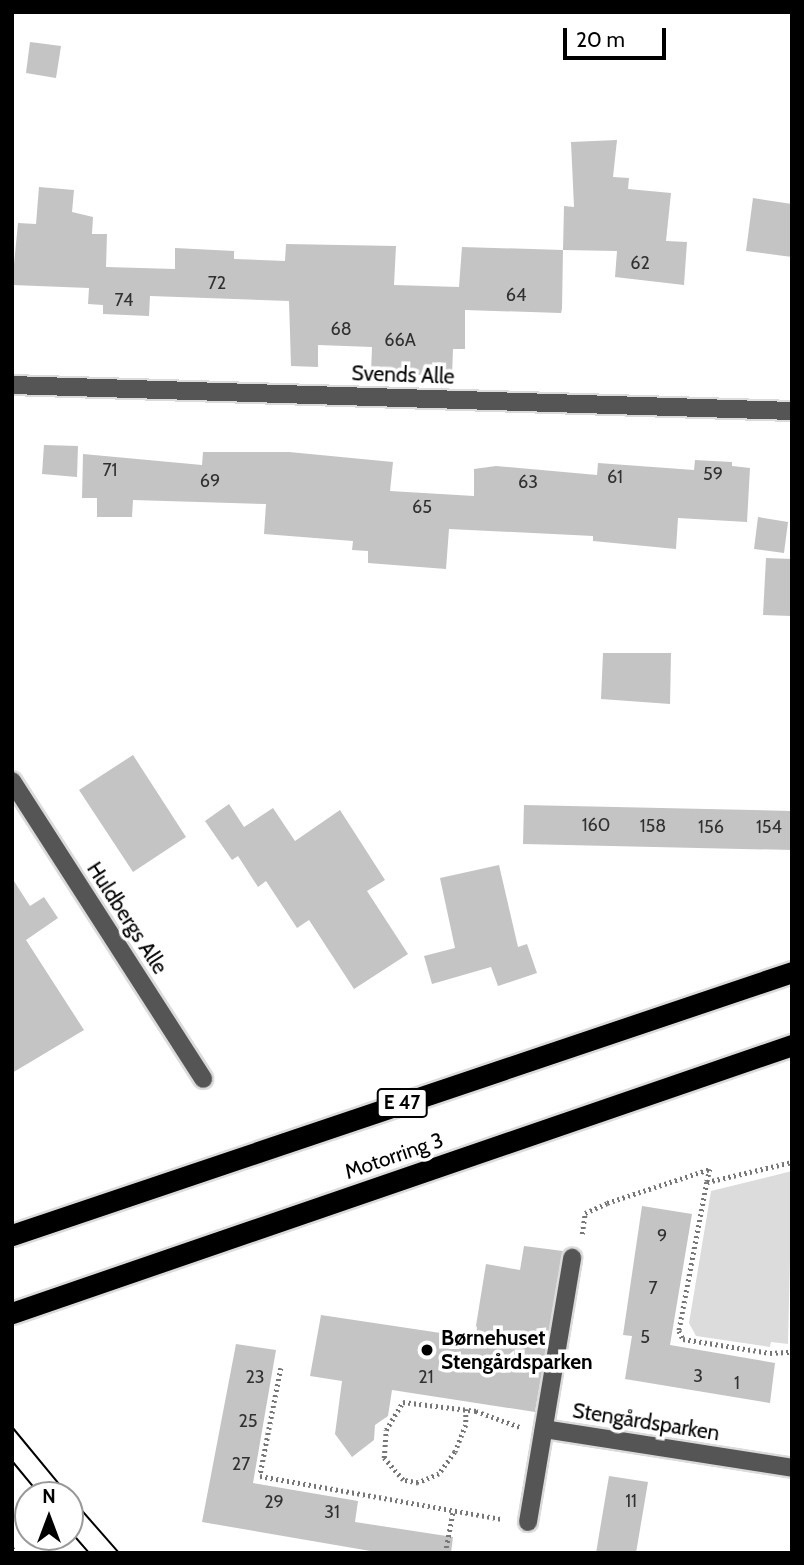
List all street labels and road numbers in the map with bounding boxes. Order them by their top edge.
street label: Svends Alle [351,361,455,389]
street label: Huldbergs Alle [82,857,172,979]
road number: E 47 [376,1088,428,1119]
street label: Motorring 3 [341,1127,447,1185]
street label: Stengårdsparken [571,1398,721,1446]

